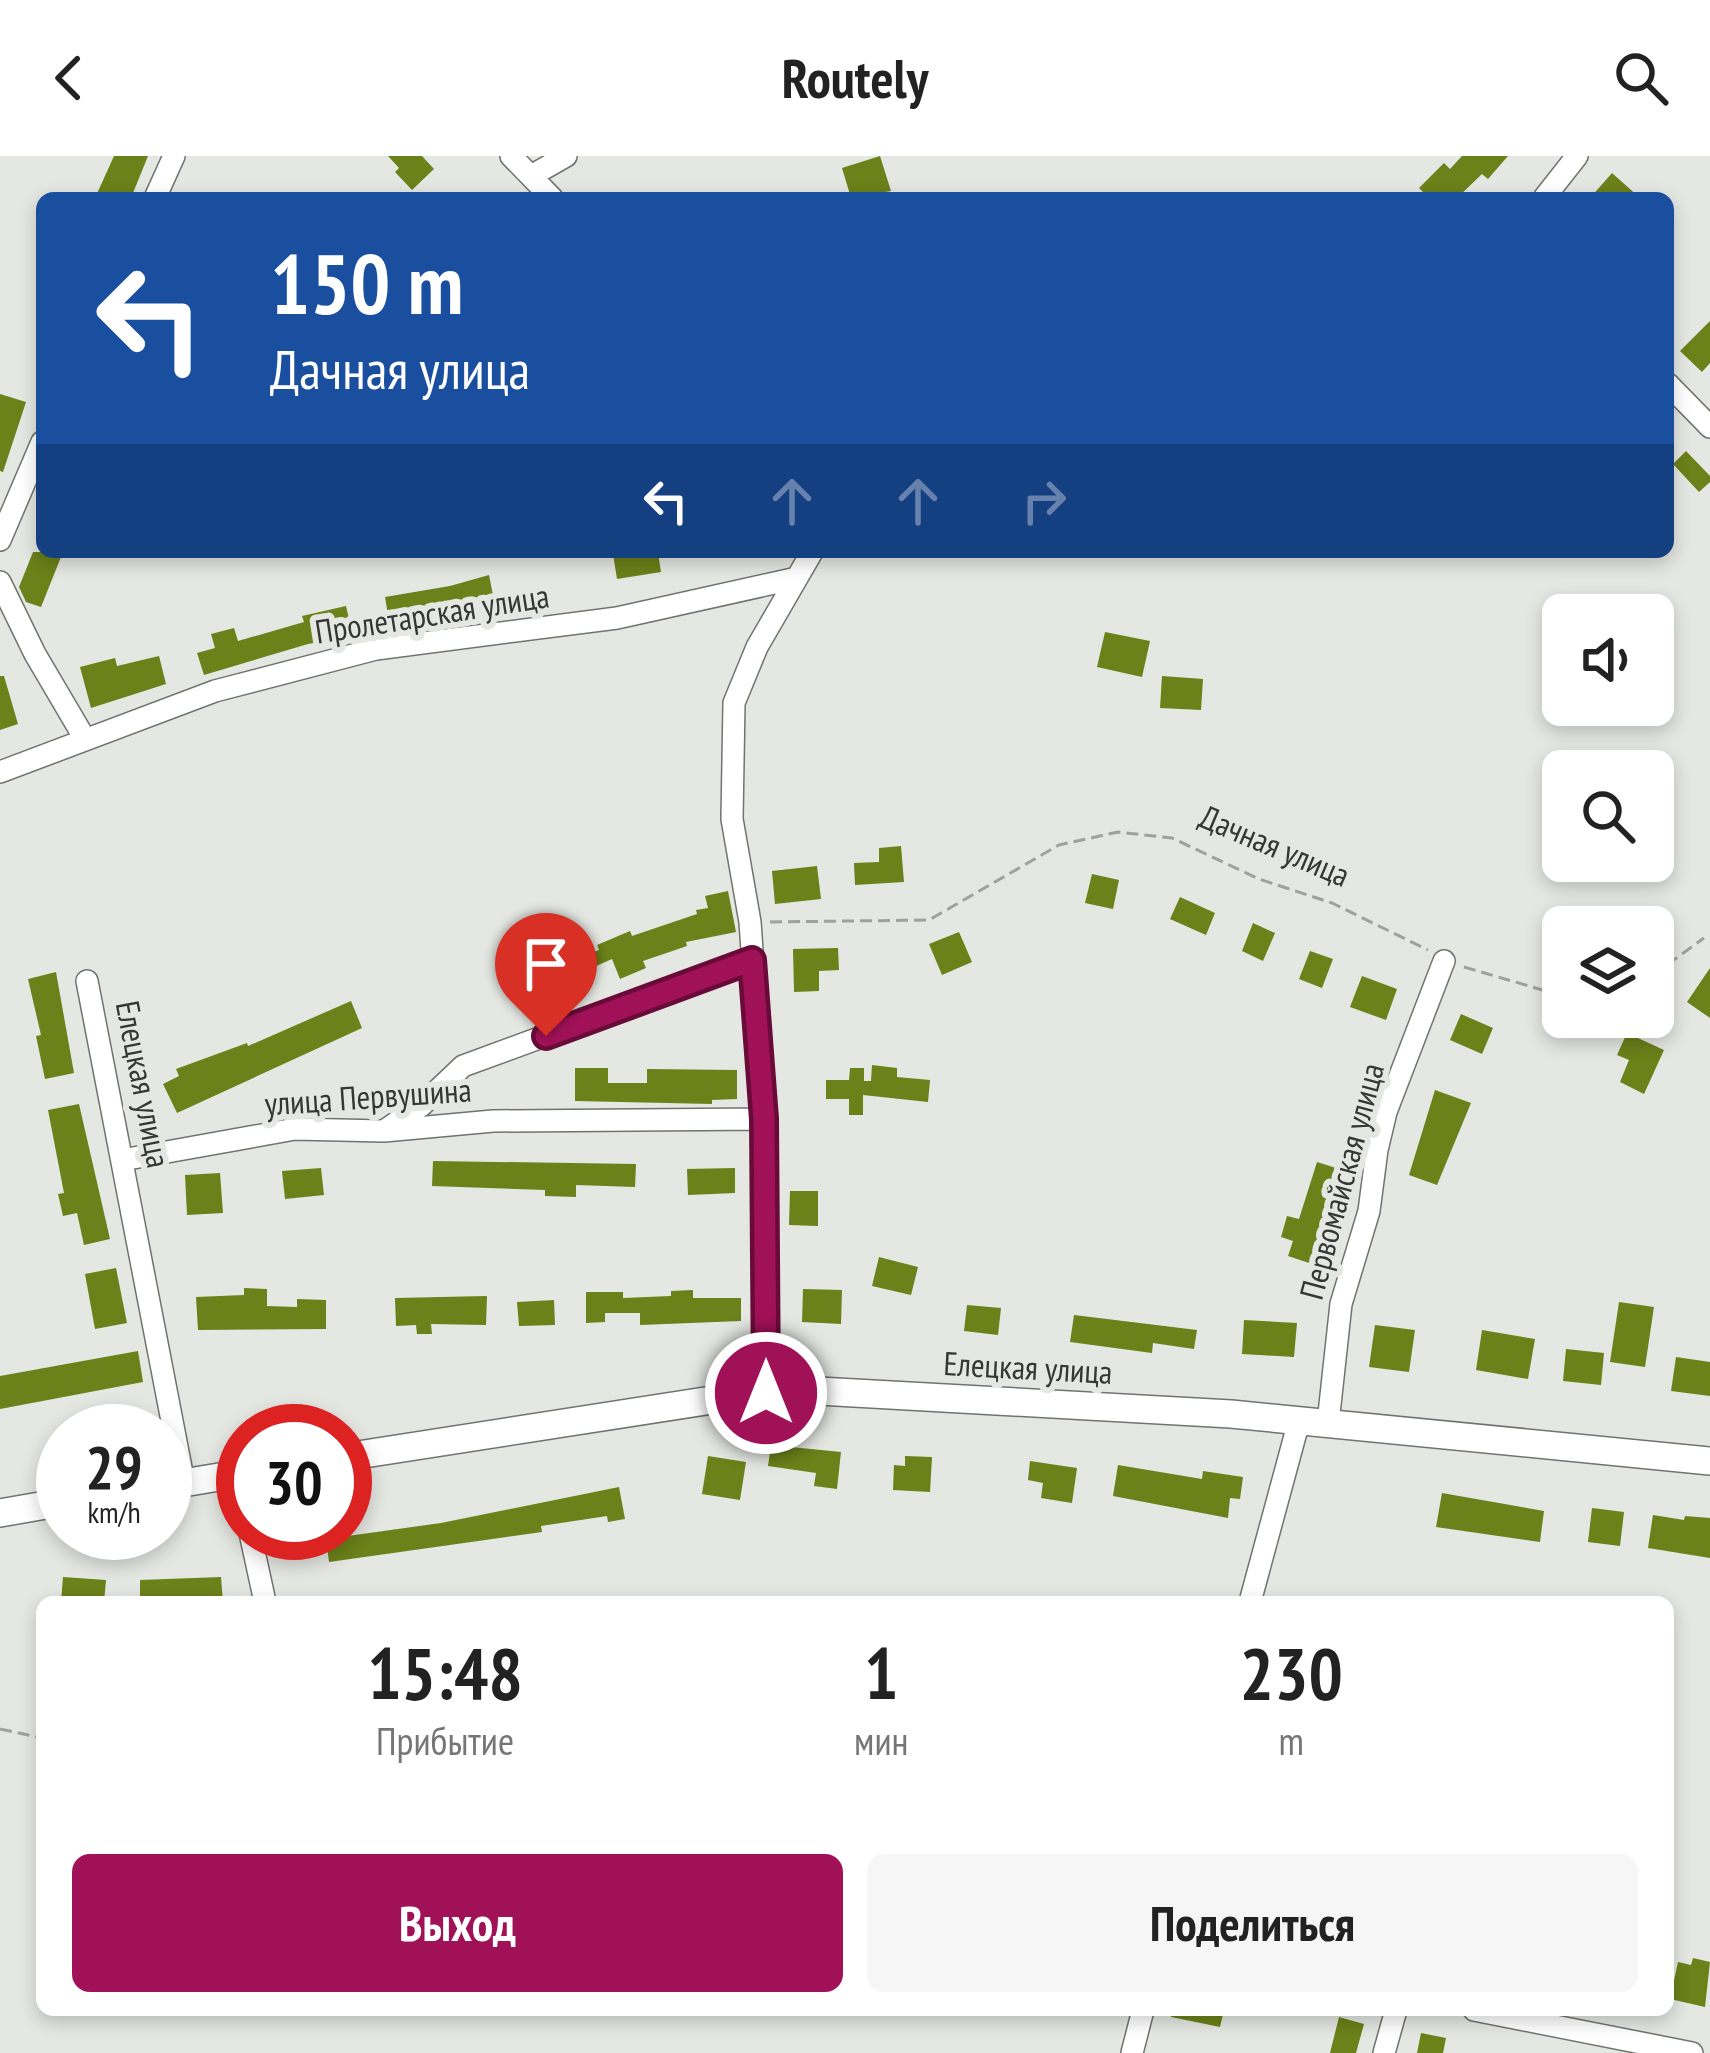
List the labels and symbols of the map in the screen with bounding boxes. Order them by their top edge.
street label: Пролетарская улица [312,573,552,653]
street label: Дачная улица [1193,794,1357,896]
pin [495,913,597,1036]
street label: Елецкая улица [107,997,181,1171]
street label: Первомайская улица [1289,1058,1393,1304]
street label: улица Первушина [263,1067,473,1125]
position arrow [703,1330,829,1456]
street label: Елецкая улица [942,1341,1114,1393]
speed limit sign: 30 [216,1404,372,1560]

